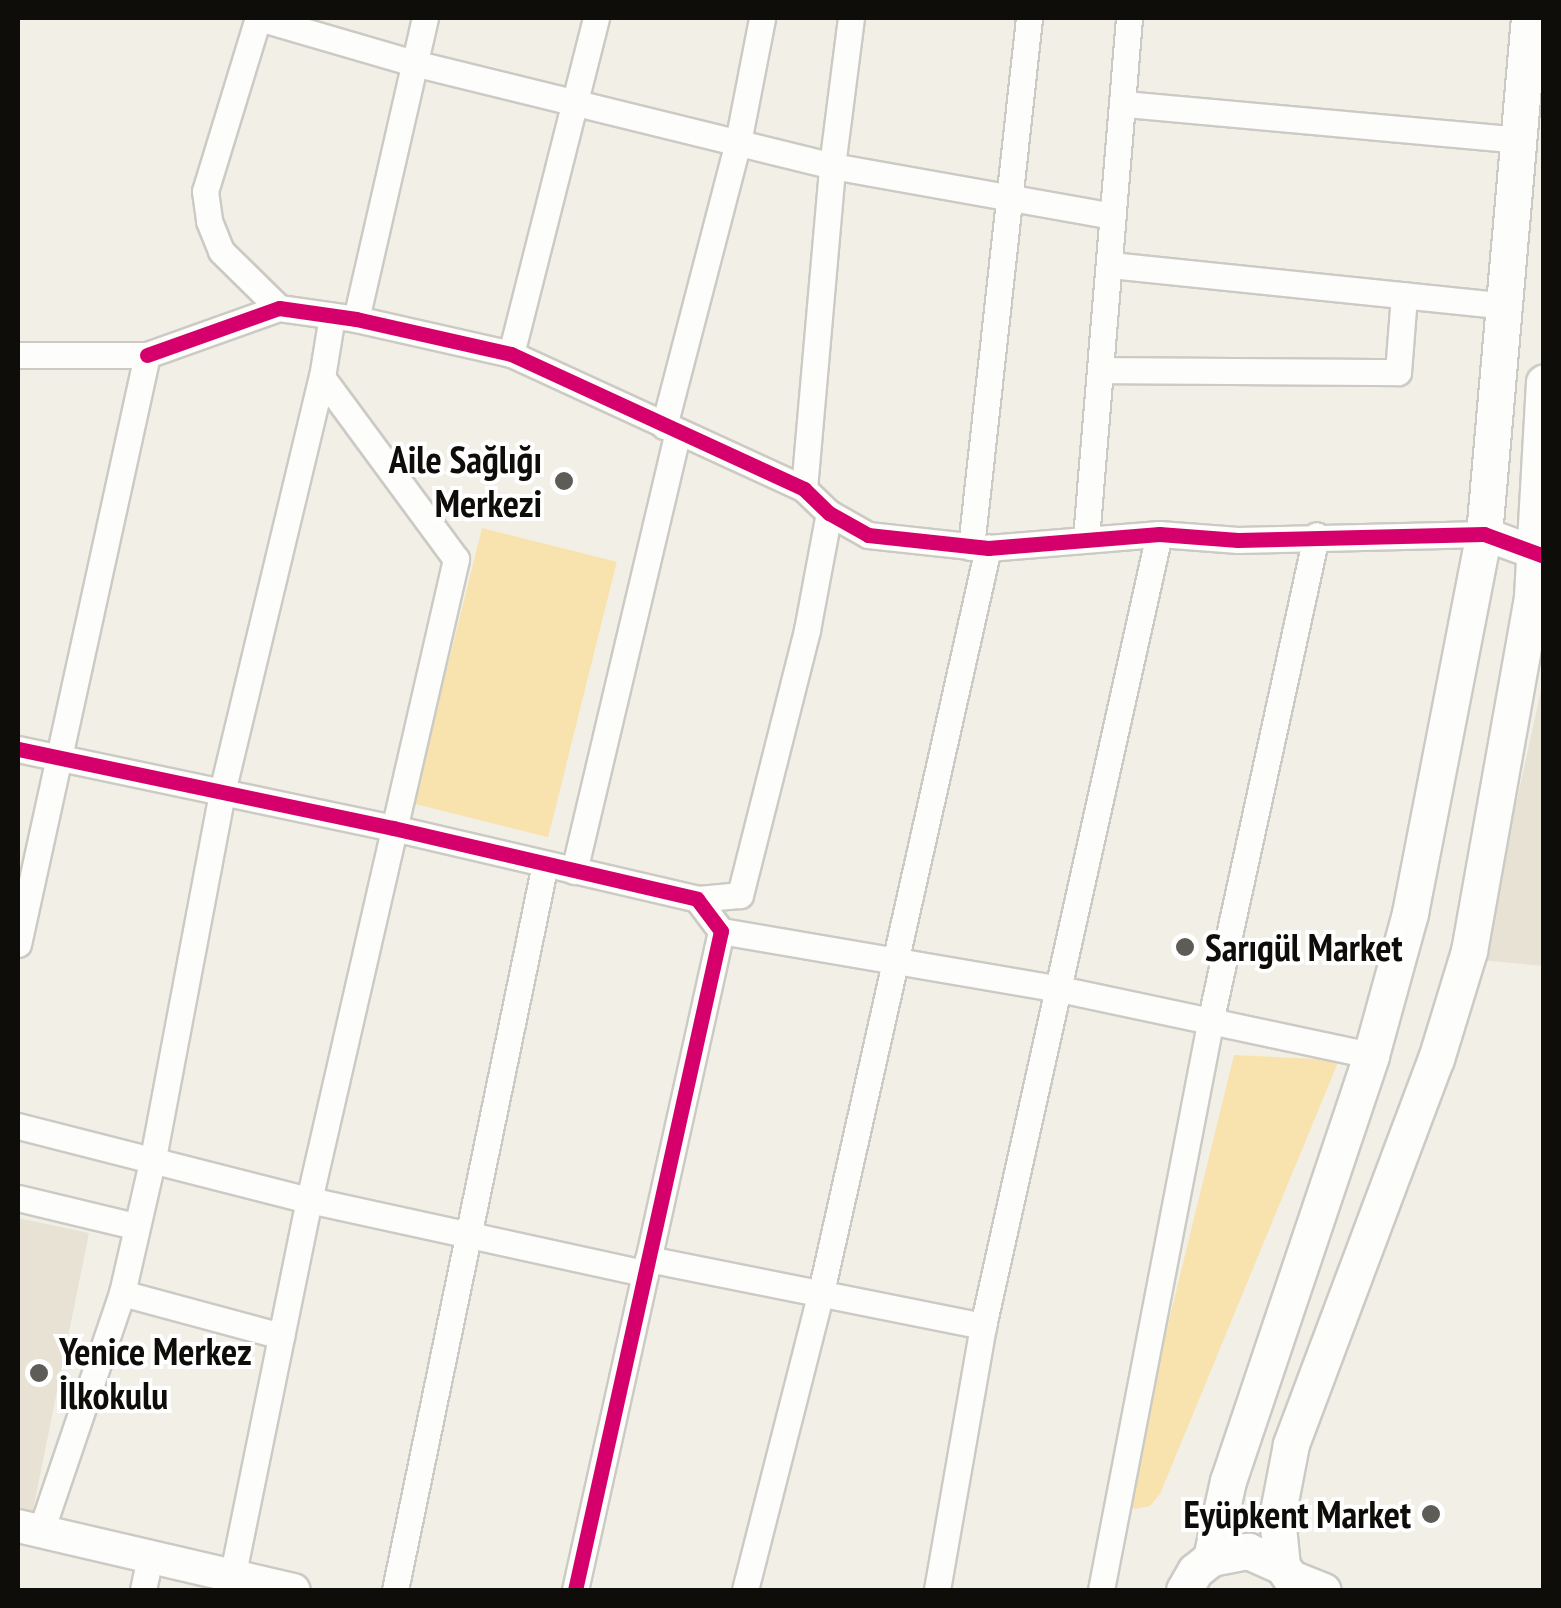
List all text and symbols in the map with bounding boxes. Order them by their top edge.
place label: Aile Sağlığı Merkezi [389,436,542,526]
marker: Aile Sağlığı Merkezi [551,468,577,494]
place label: Sarıgül Market [1205,924,1403,970]
marker: Sarıgül Market [1174,936,1196,958]
place label: Yenice Merkez İlkokulu [59,1328,252,1418]
marker: Yenice Merkez İlkokulu [28,1362,50,1384]
place label: Eyüpkent Market [1183,1491,1411,1537]
marker: Eyüpkent Market [1420,1503,1442,1525]

